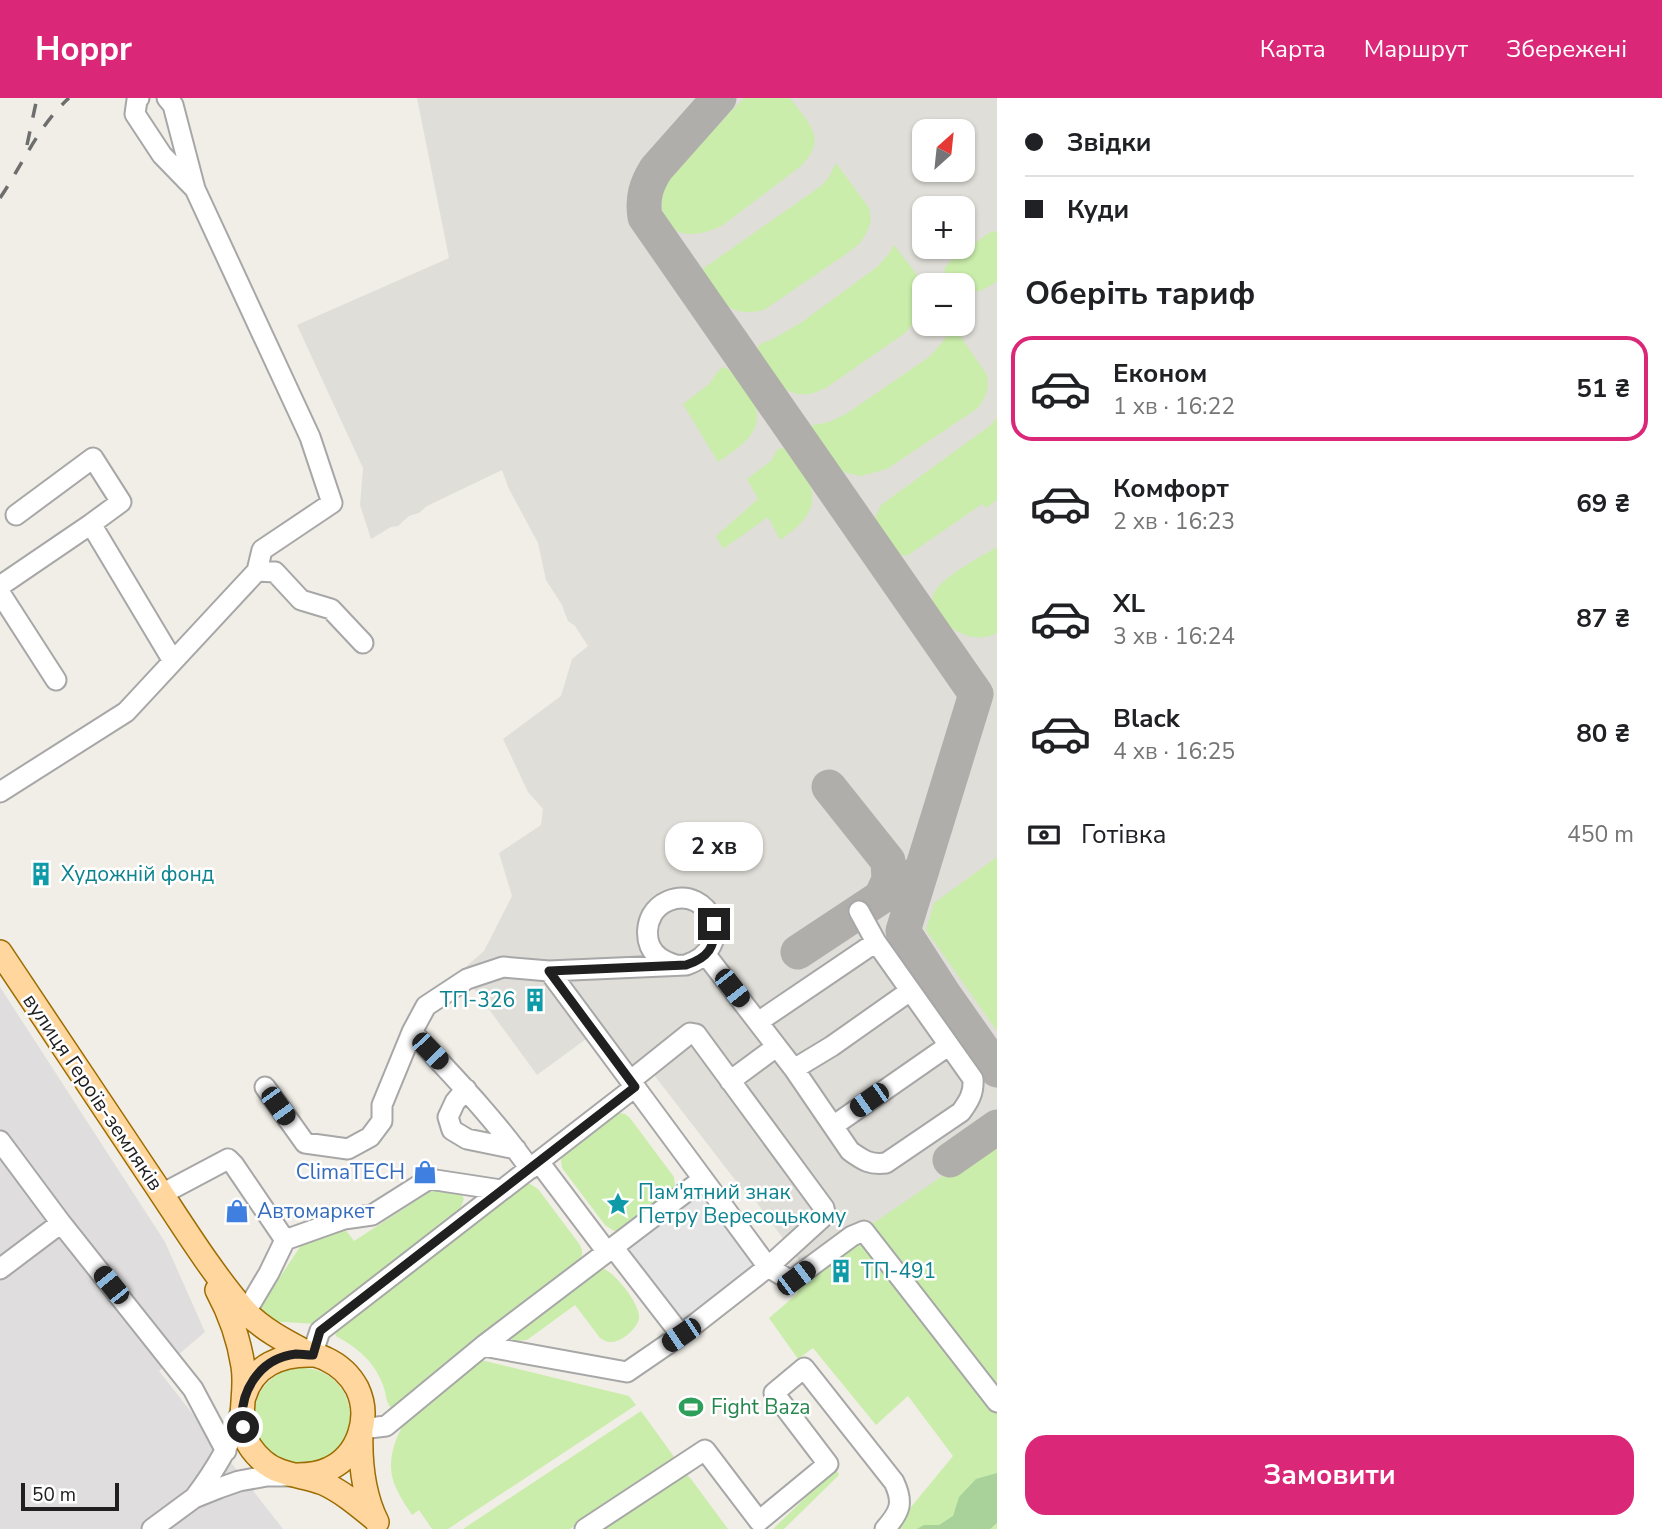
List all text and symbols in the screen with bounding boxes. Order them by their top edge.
text: Hoppr [35,27,132,72]
text: Карта [1260,33,1326,65]
text: Маршрут [1364,33,1468,65]
text: Збережені [1506,33,1627,65]
north arrow [912,119,975,182]
map controls [912,119,975,336]
text: Звідки [1067,125,1152,160]
text: Куди [1067,192,1129,227]
button: + [912,196,975,259]
text: Оберіть тариф [1025,272,1255,315]
button: − [912,273,975,336]
text: Економ [1113,356,1207,391]
icon: car [1029,357,1092,420]
text: 51 ₴ [1576,371,1630,406]
text: 1 хв · 16:22 [1113,391,1235,422]
text: Комфорт [1113,471,1229,506]
icon: car [1029,472,1092,535]
text: 69 ₴ [1576,486,1630,521]
text: 2 хв · 16:23 [1113,506,1235,537]
text: XL [1113,586,1145,621]
icon: car [1029,587,1092,650]
text: 87 ₴ [1576,601,1630,636]
text: 3 хв · 16:24 [1113,621,1235,652]
text: Black [1113,701,1180,736]
icon: car [1029,702,1092,765]
text: 80 ₴ [1576,716,1630,751]
text: 4 хв · 16:25 [1113,736,1235,767]
icon: cash [1025,816,1063,854]
text: Готівка [1081,817,1166,852]
text: 450 m [1567,819,1634,850]
callout: 2 хв [665,822,763,872]
text: 2 хв [691,831,737,862]
building icon: Художній фонд [27,860,55,888]
place label: Художній фонд [61,860,214,888]
route end [698,908,730,940]
car [711,965,754,1011]
place label: ТП-326 [440,986,515,1014]
building icon: ТП-326 [521,986,549,1014]
street label: вулиця Героїв-земляків [16,988,170,1196]
car [408,1029,453,1073]
car [846,1079,893,1121]
car [258,1083,299,1129]
place label: ClimaTECH [296,1158,405,1186]
shop icon: ClimaTECH [411,1158,439,1186]
place label: Пам'ятний знак Петру Вересоцькому [638,1178,846,1230]
place icon: Пам'ятний знак Петру Вересоцькому [604,1190,632,1218]
shop icon: Автомаркет [223,1197,251,1225]
place label: Автомаркет [257,1197,375,1225]
car [773,1257,820,1299]
building icon: ТП-491 [827,1257,855,1285]
place label: ТП-491 [861,1257,936,1285]
car [90,1262,133,1308]
car [658,1315,705,1355]
sports icon: Fight Baza [677,1393,705,1421]
place label: Fight Baza [711,1393,810,1421]
route start [227,1411,259,1443]
button: Замовити [1025,1435,1634,1515]
scale bar [21,1480,119,1512]
text: 50 m [32,1482,76,1508]

